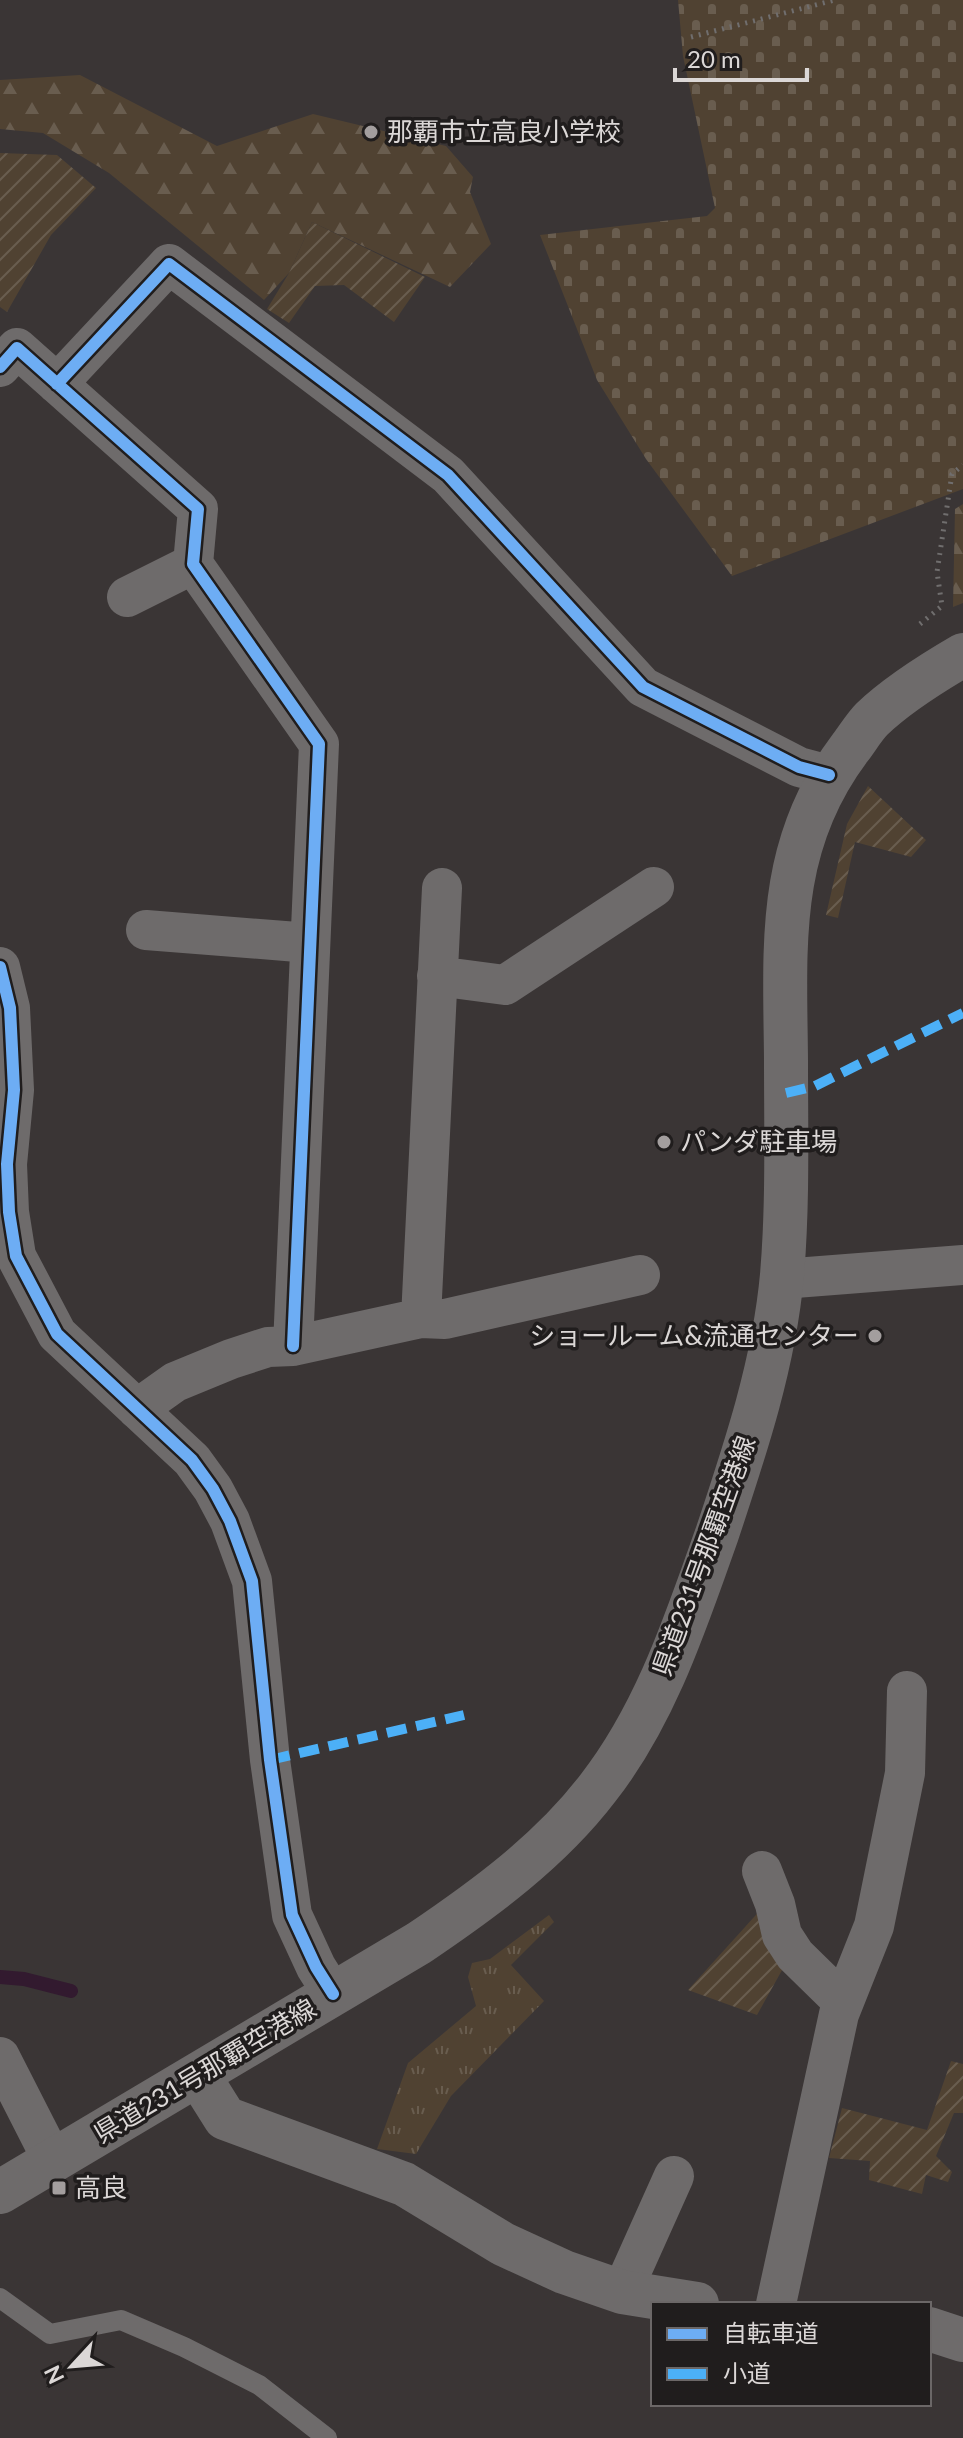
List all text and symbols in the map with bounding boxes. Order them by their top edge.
scale bar [675,32,807,82]
text: 20 m [687,44,741,73]
place label: 那覇市立高良小学校 [387,115,621,147]
marker: 那覇市立高良小学校 [362,123,380,141]
place label: パンダ駐車場 [680,1125,837,1157]
marker: パンダ駐車場 [655,1133,673,1151]
place label: ショールーム&流通センター [529,1319,859,1351]
marker: ショールーム&流通センター [866,1327,884,1345]
street label: 県道231号那覇空港線 [645,1431,761,1680]
street label: 県道231号那覇空港線 [88,1991,321,2149]
place label: 高良 [75,2171,127,2203]
marker: 高良 [50,2179,68,2197]
legend [651,2302,931,2406]
text: 自転車道 [723,2318,819,2347]
north arrow [32,2326,112,2406]
text: 小道 [723,2358,771,2387]
text: N [38,2361,69,2389]

